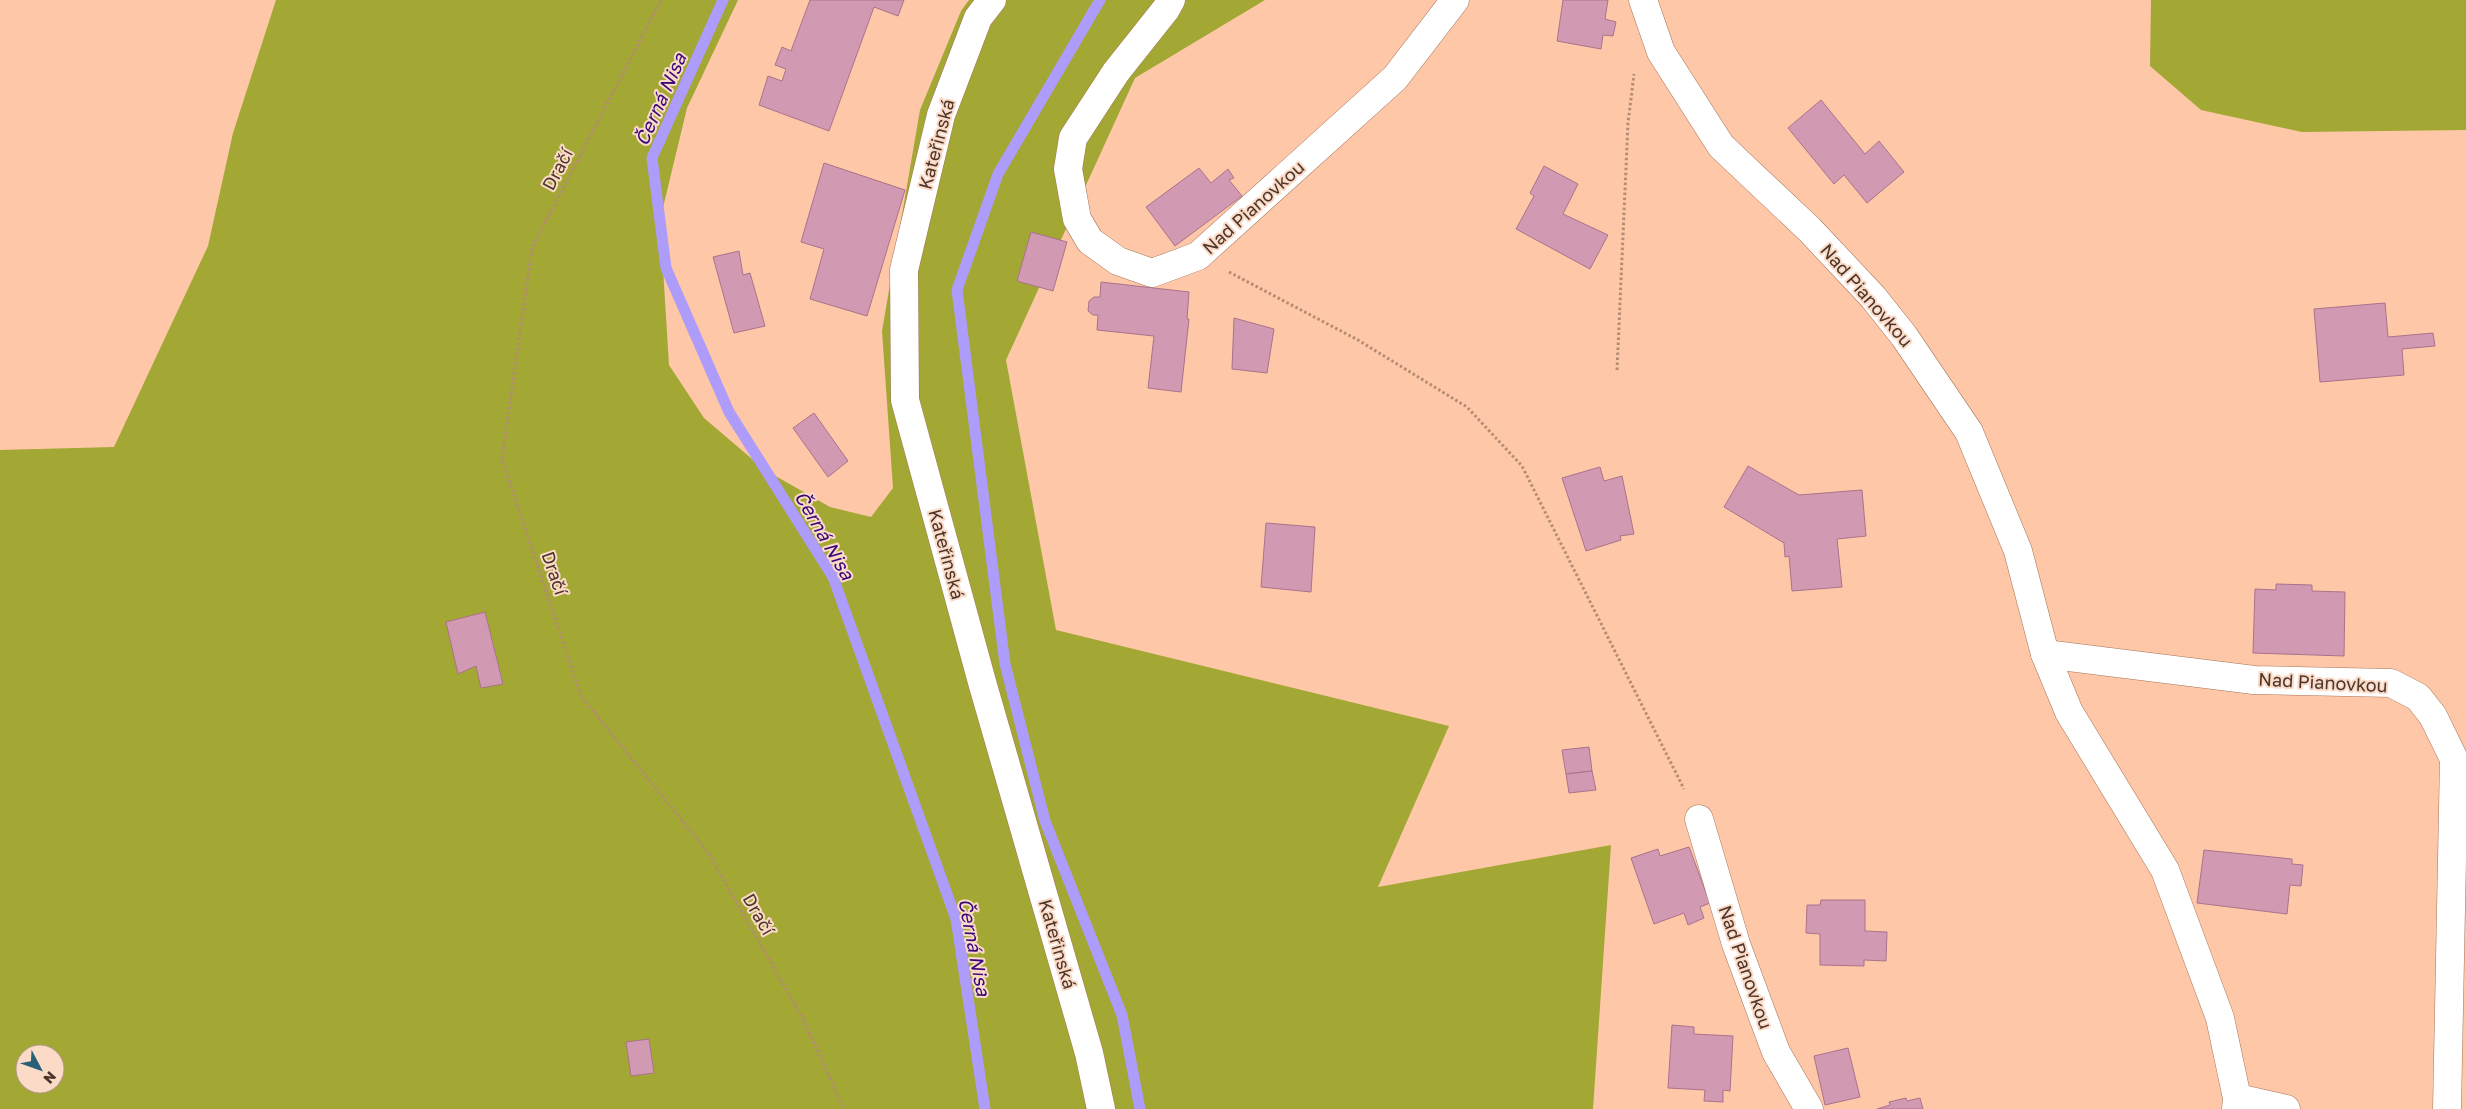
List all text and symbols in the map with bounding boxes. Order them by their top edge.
water label: Černá Nisa [629,48,691,149]
street label: Kateřinská [913,96,959,192]
street label: Dračí [537,143,578,194]
street label: Nad Pianovkou [1198,156,1308,258]
street label: Nad Pianovkou [1816,239,1918,351]
water label: Černá Nisa [790,486,860,585]
street label: Kateřinská [924,506,970,602]
street label: Dračí [537,548,573,599]
street label: Nad Pianovkou [2258,668,2388,696]
street label: Dračí [738,889,780,940]
water label: Černá Nisa [954,896,996,999]
street label: Kateřinská [1035,897,1081,991]
street label: Nad Pianovkou [1715,902,1777,1032]
north arrow [15,1044,65,1094]
text: N [40,1068,60,1087]

